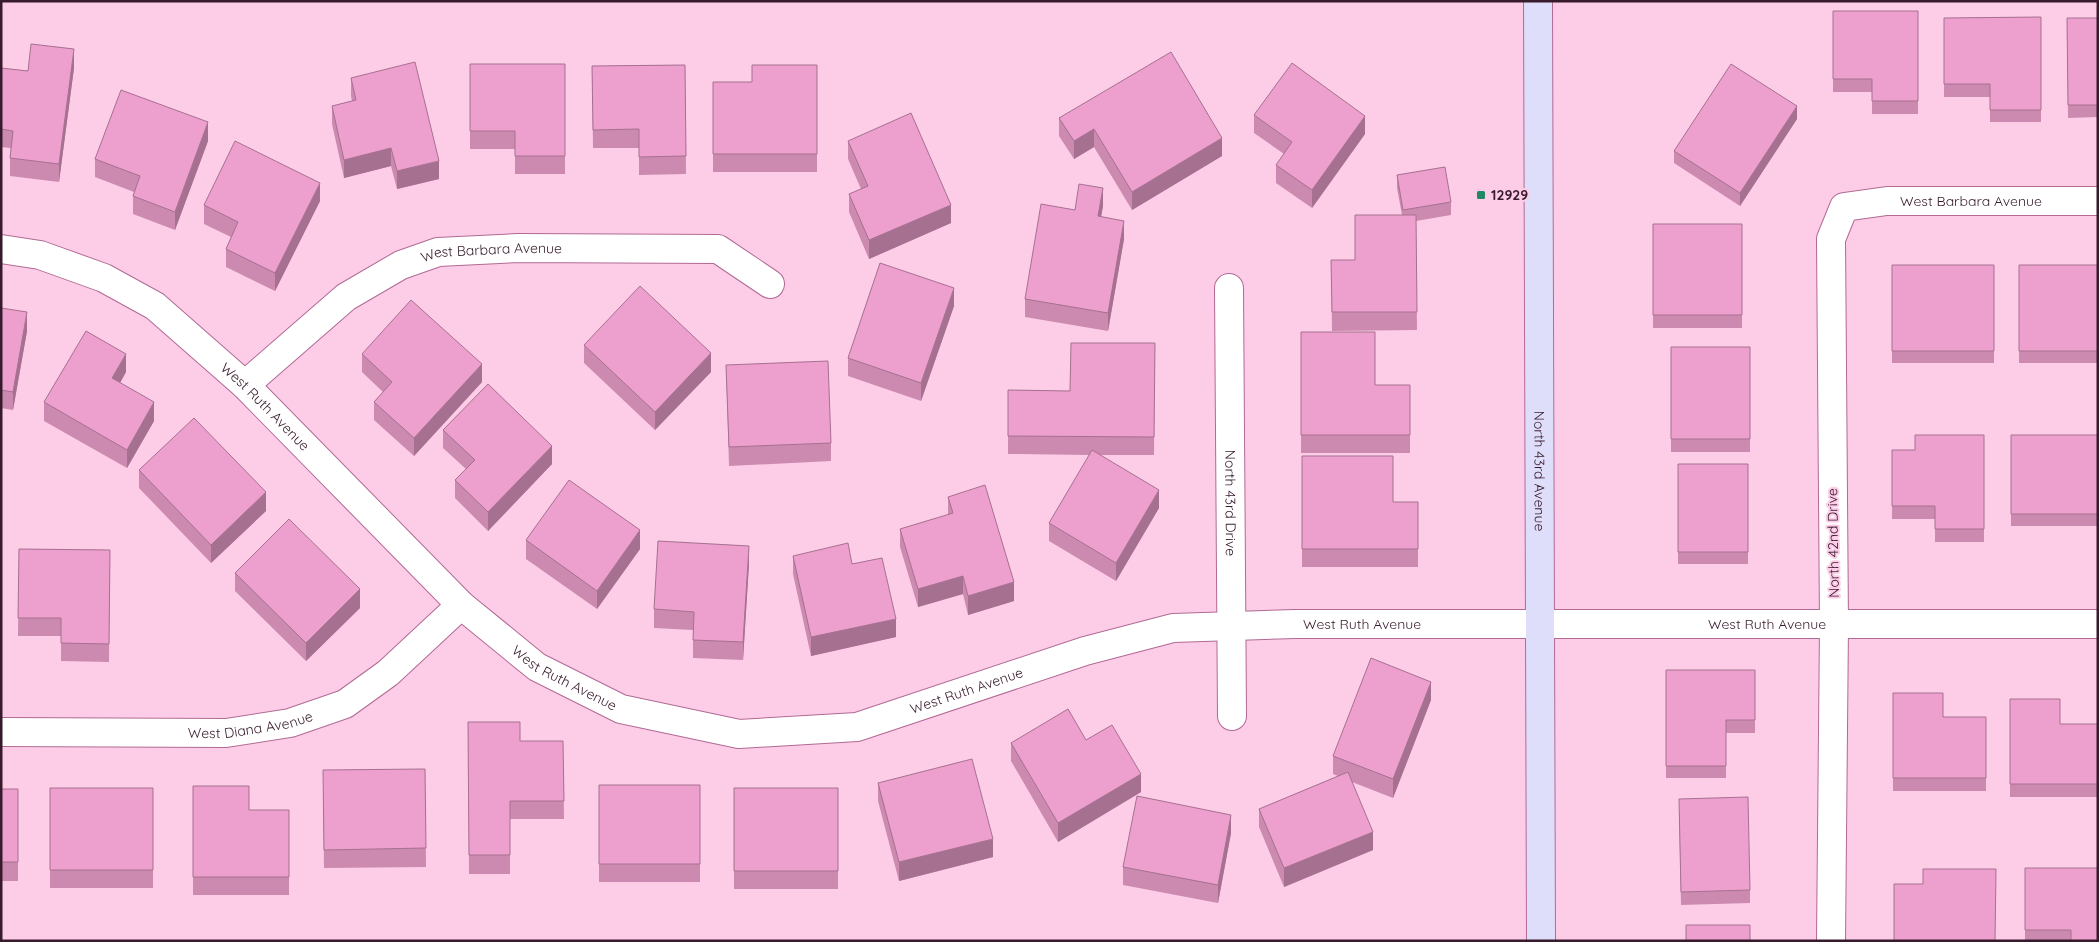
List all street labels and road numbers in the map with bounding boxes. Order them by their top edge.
street label: West Barbara Avenue [1900,192,2042,210]
street label: West Barbara Avenue [418,239,562,266]
street label: West Ruth Avenue [217,359,314,455]
street label: North 43rd Avenue [1530,411,1549,531]
street label: North 43rd Drive [1221,450,1240,556]
street label: North 42nd Drive [1823,488,1843,598]
street label: West Ruth Avenue [1303,615,1421,633]
street label: West Ruth Avenue [1708,615,1826,633]
street label: West Ruth Avenue [508,641,620,715]
street label: West Ruth Avenue [908,663,1025,718]
street label: West Diana Avenue [188,707,315,742]

